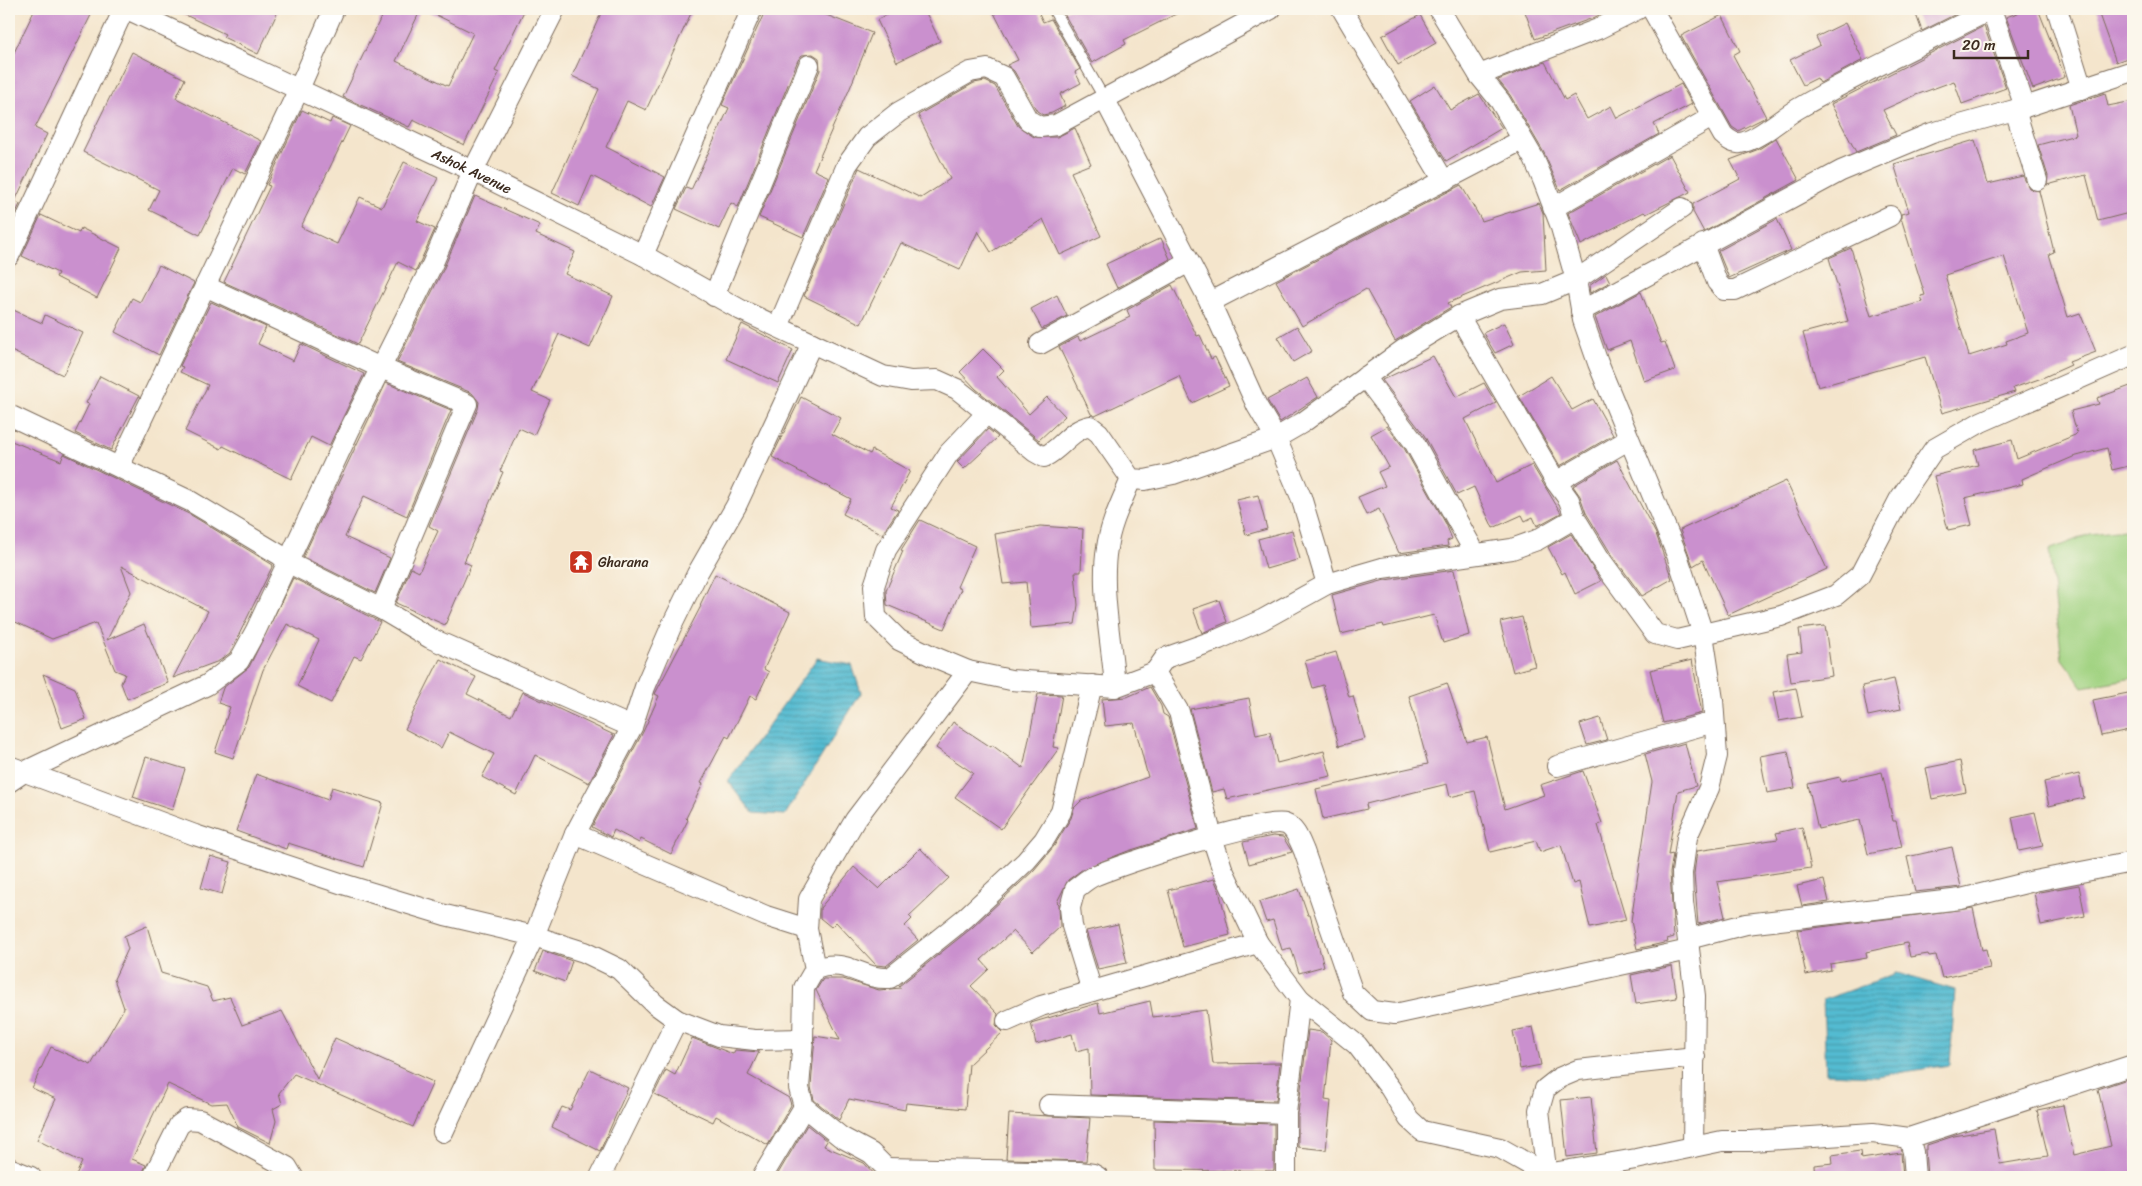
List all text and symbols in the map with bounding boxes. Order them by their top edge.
scale bar [1954,28,2028,60]
text: 20 m [1962,32,1996,58]
street label: Ashok Avenue [427,141,516,201]
temple icon: Gharana [568,549,594,575]
place label: Gharana [598,550,648,575]

